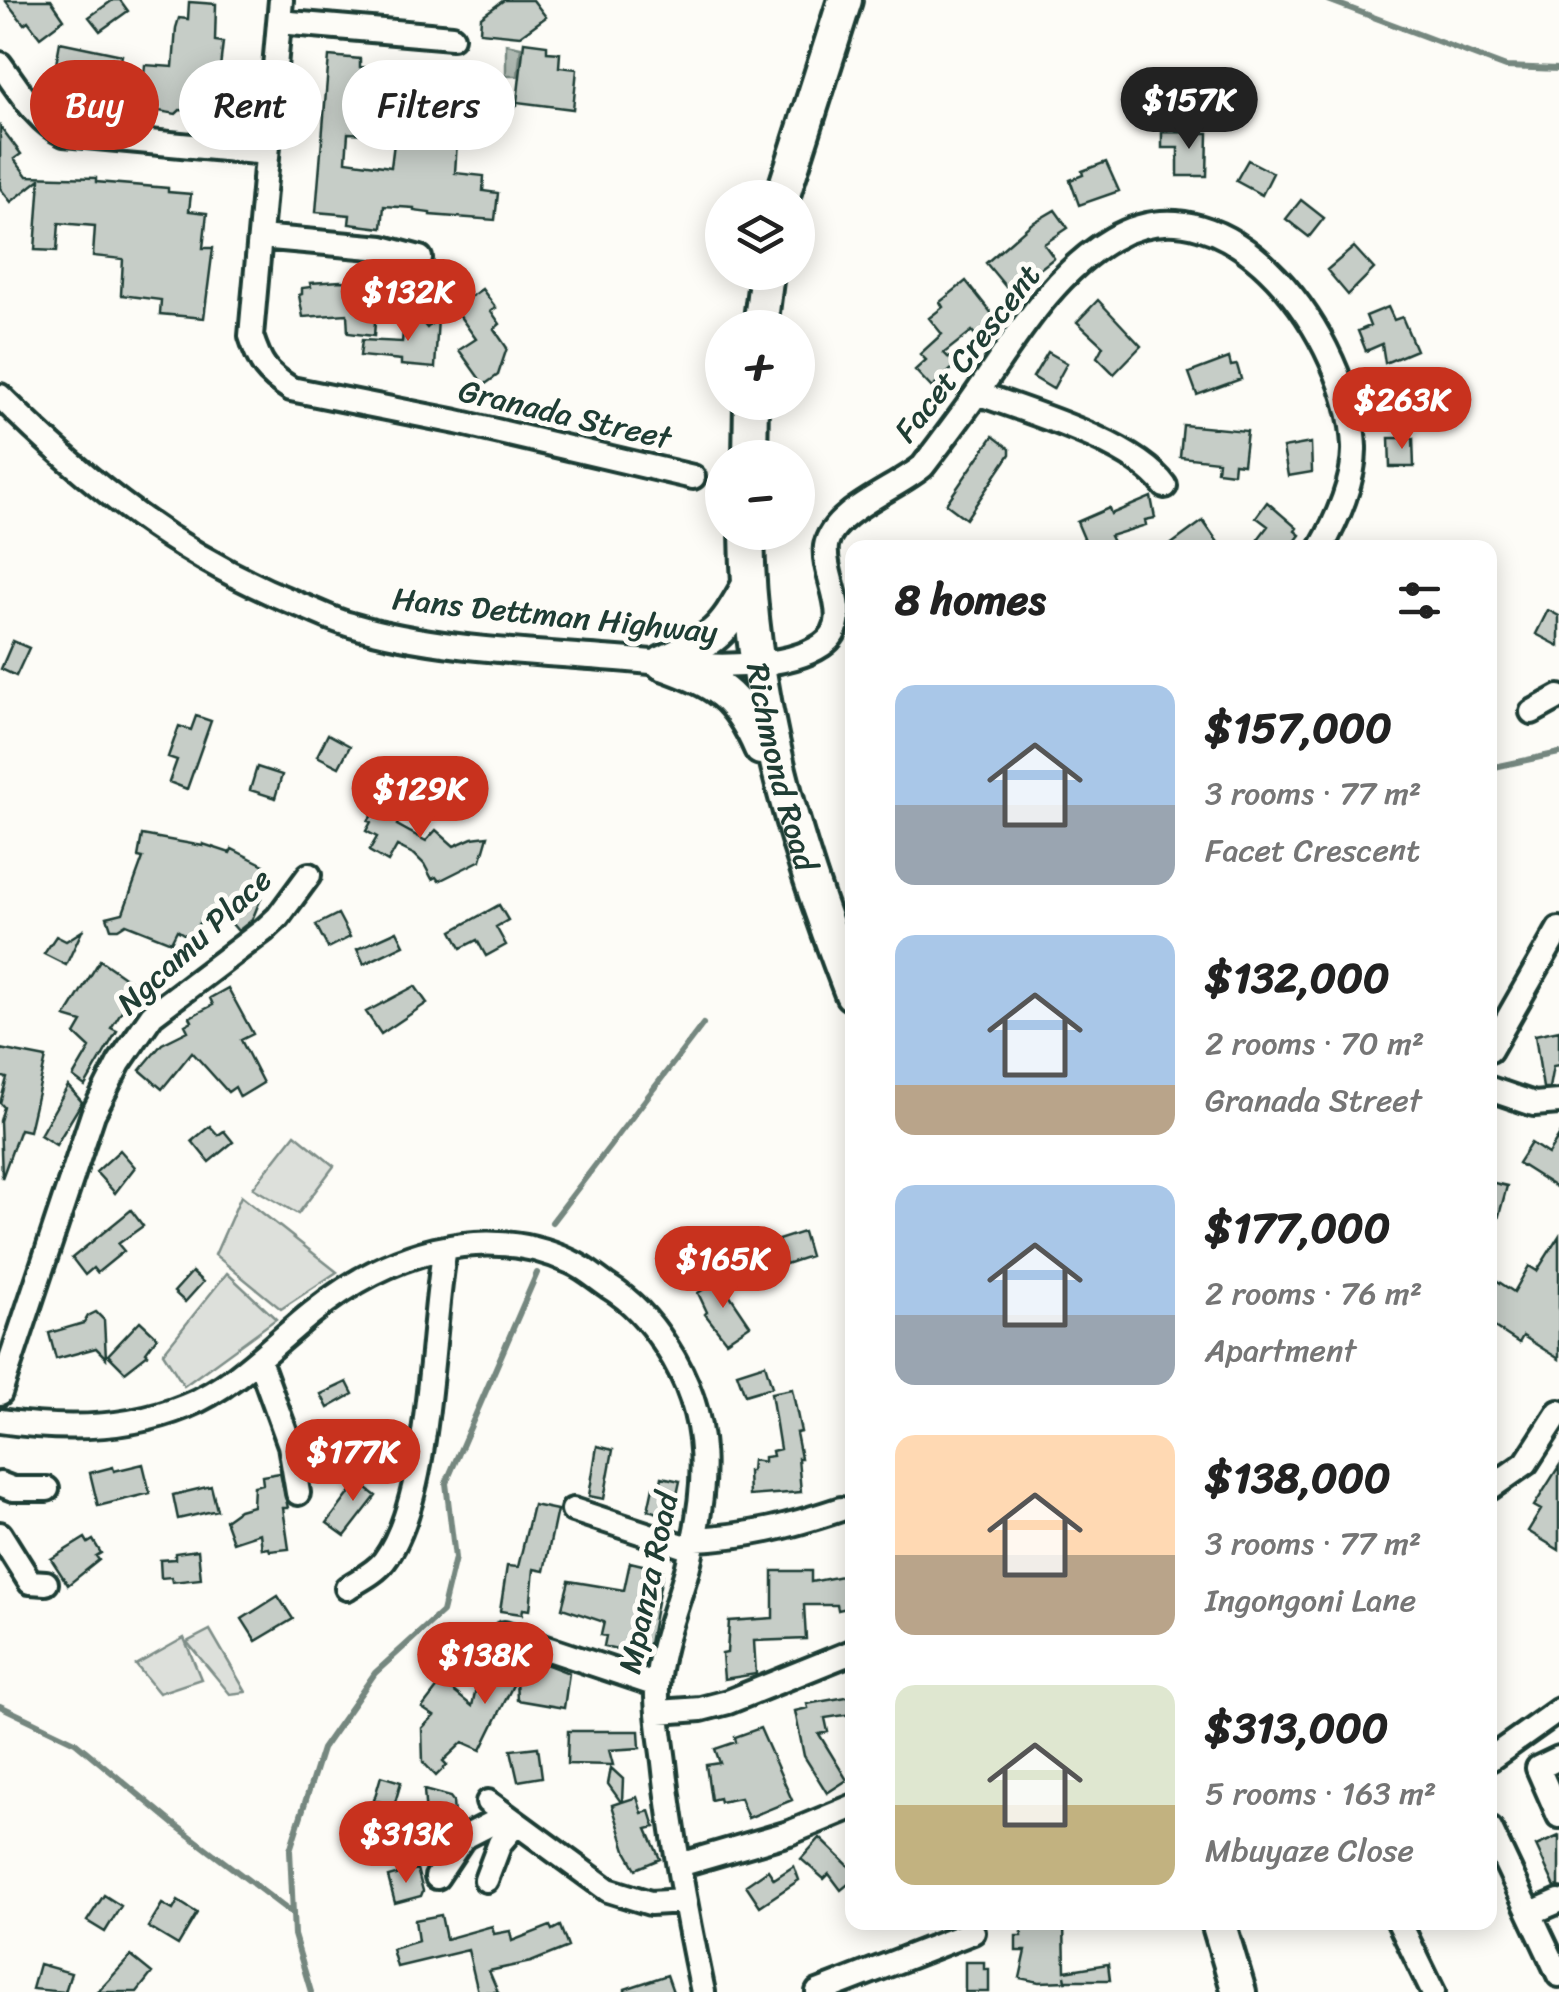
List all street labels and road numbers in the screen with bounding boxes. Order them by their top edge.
street label: Facet Crescent [879,251,1056,456]
street label: Granada Street [453,362,678,467]
street label: Hans Dettman Highway [390,570,721,661]
street label: Richmond Road [729,659,835,880]
street label: Ngcamu Place [103,853,286,1030]
street label: Mpanza Road [601,1485,696,1679]

